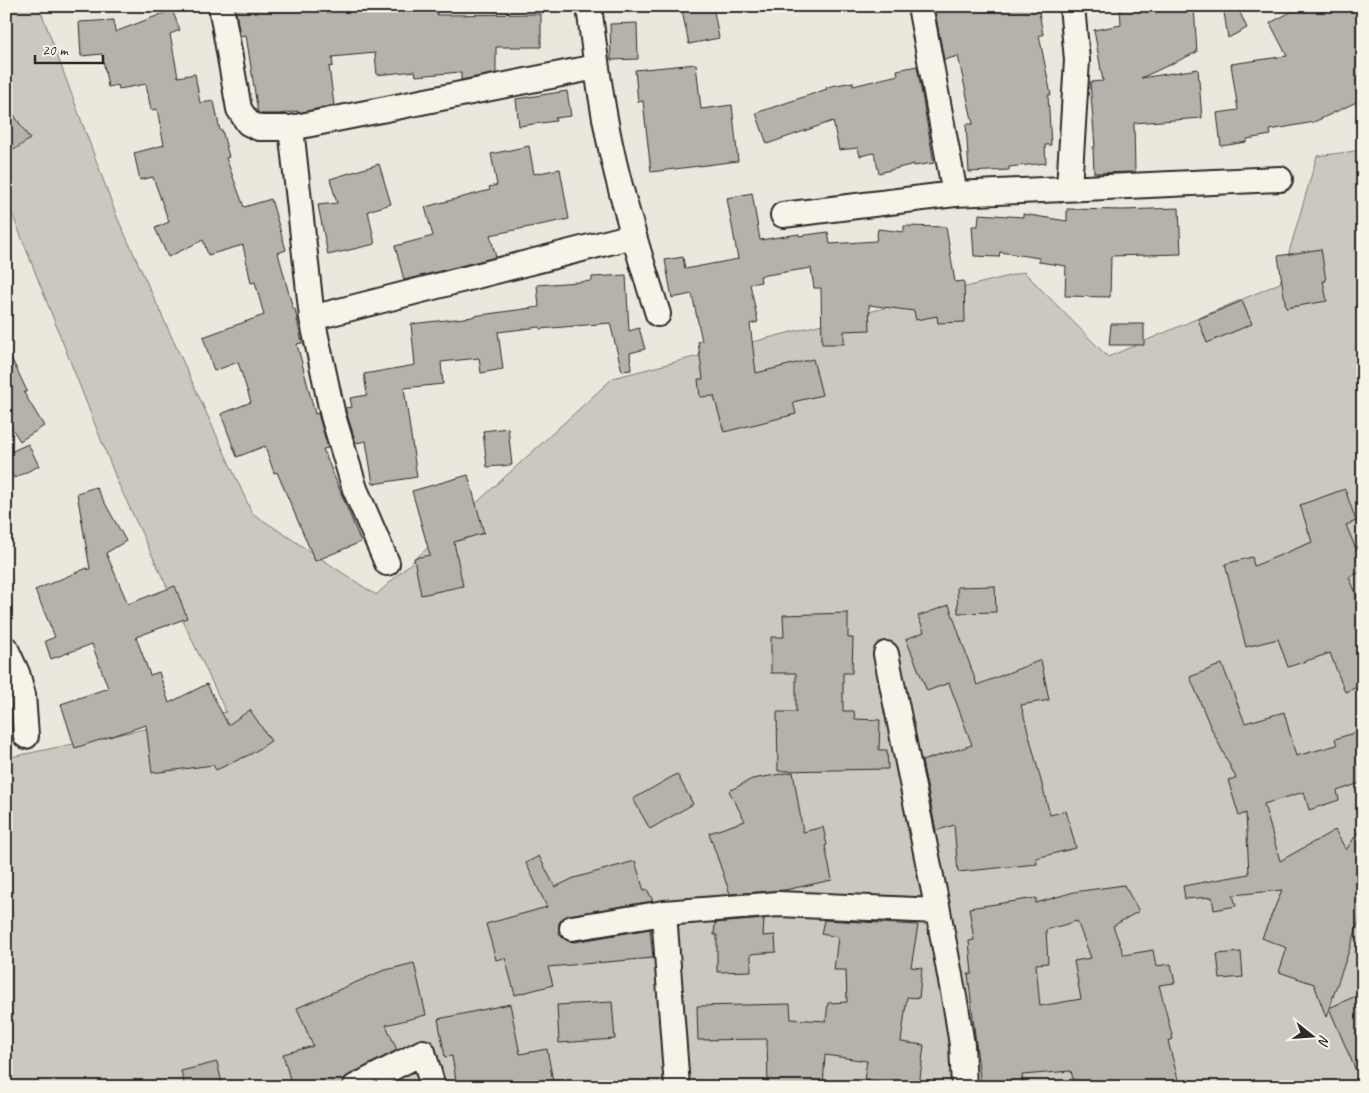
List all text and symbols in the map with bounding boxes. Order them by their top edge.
scale bar [35,32,102,64]
text: 20 m [42,41,69,60]
north arrow [1286,1010,1336,1060]
text: N [1314,1033,1333,1049]

